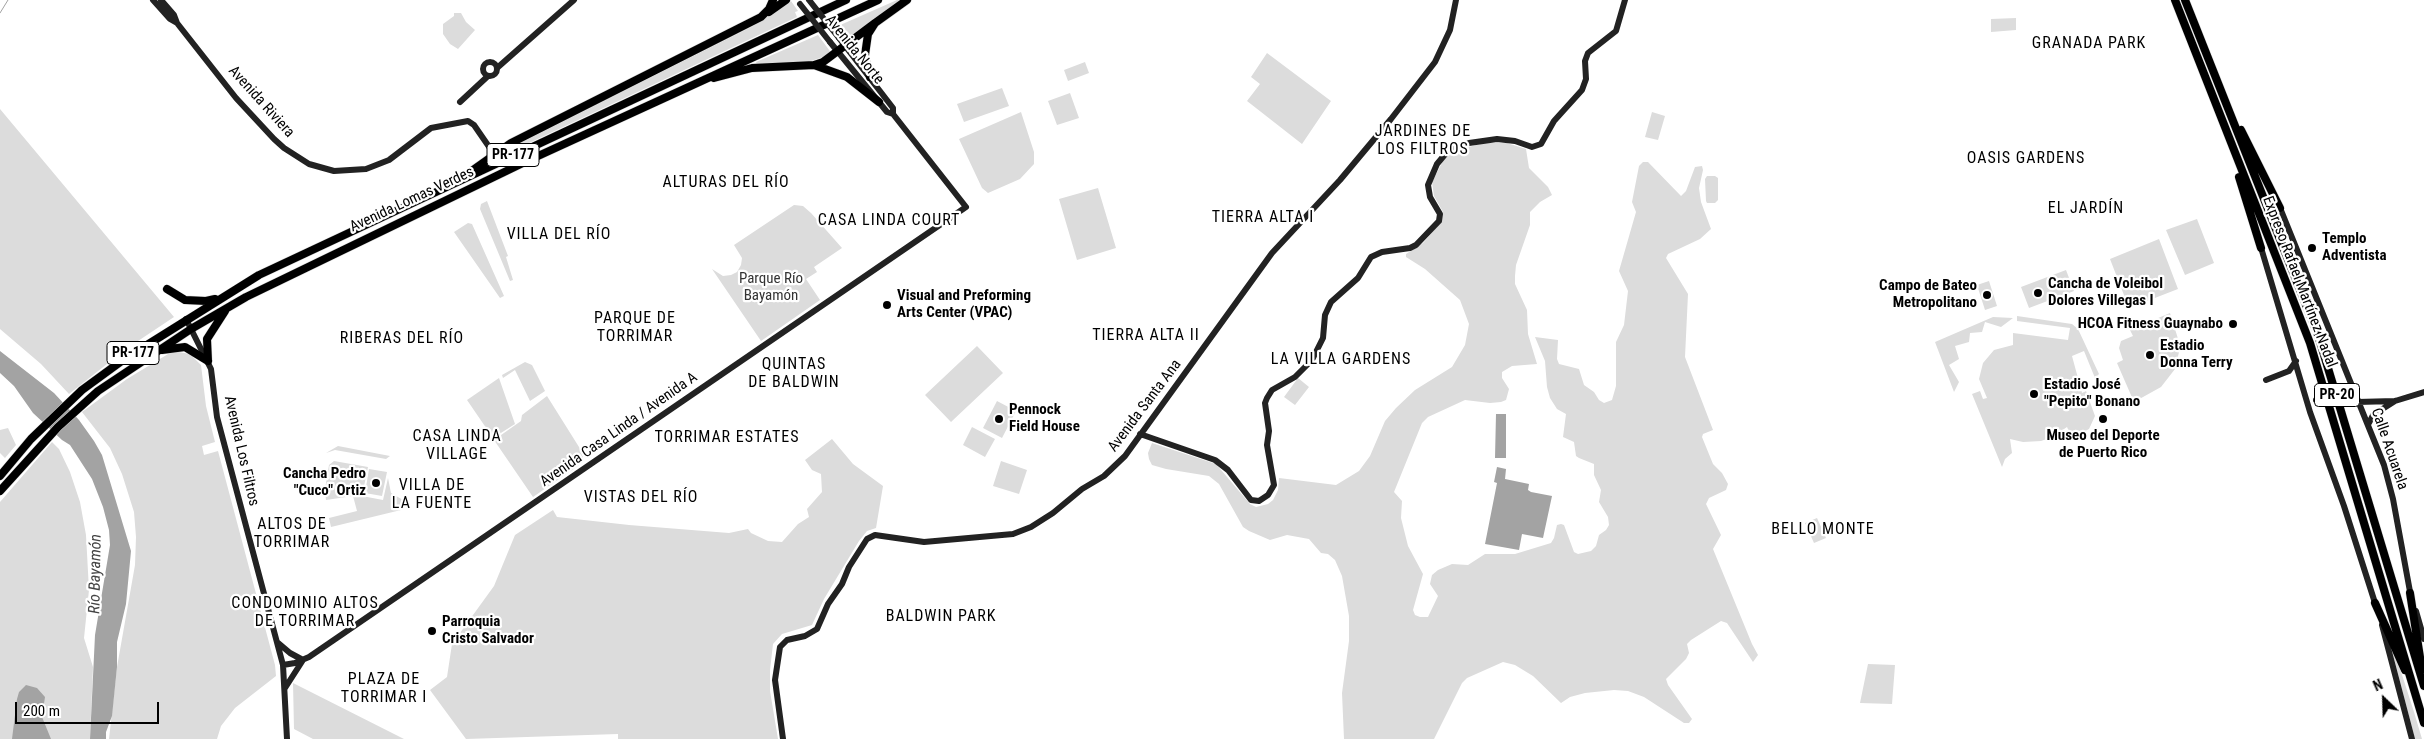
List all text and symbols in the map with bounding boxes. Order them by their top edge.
street label: Avenida Norte [821,12,887,88]
district label: GRANADA PARK [2030,34,2148,54]
street label: Avenida Riviera [224,62,298,142]
district label: JARDINES DE LOS FILTROS [1373,122,1473,160]
road number: PR-177 [487,144,539,166]
district label: OASIS GARDENS [1965,149,2087,169]
street label: Avenida Lomas Verdes [347,163,477,237]
district label: ALTURAS DEL RÍO [661,173,791,193]
street label: Expreso Rafael Martínez Nadal [2258,194,2340,370]
district label: EL JARDÍN [2047,199,2125,219]
district label: TIERRA ALTA I [1210,208,1316,228]
district label: CASA LINDA COURT [816,211,962,231]
district label: VILLA DEL RÍO [505,225,613,245]
place label: Templo Adventista [2322,230,2386,265]
marker: Templo Adventista [2306,242,2318,254]
park label: Parque Río Bayamón [739,270,803,305]
place label: Cancha de Voleibol Dolores Villegas I [2048,275,2163,310]
place label: Campo de Bateo Metropolitano [1879,277,1977,312]
place label: Visual and Preforming Arts Center (VPAC) [897,287,1031,322]
marker: Cancha de Voleibol Dolores Villegas I [2032,287,2044,299]
marker: Campo de Bateo Metropolitano [1981,289,1993,301]
marker: Visual and Preforming Arts Center (VPAC) [881,299,893,311]
district label: PARQUE DE TORRIMAR [593,309,677,347]
place label: HCOA Fitness Guaynabo [2078,315,2223,333]
marker: HCOA Fitness Guaynabo [2227,318,2239,330]
district label: TIERRA ALTA II [1091,326,1201,346]
district label: RIBERAS DEL RÍO [338,329,466,349]
place label: Estadio Donna Terry [2160,337,2233,372]
road number: PR-177 [107,342,159,364]
marker: Estadio Donna Terry [2144,349,2156,361]
district label: LA VILLA GARDENS [1269,350,1413,370]
district label: QUINTAS DE BALDWIN [747,355,841,393]
street label: Avenida Santa Ana [1104,356,1186,456]
street label: Avenida Casa Linda / Avenida A [537,369,701,491]
place label: Estadio José "Pepito" Bonano [2044,376,2140,411]
road number: PR-20 [2314,384,2360,406]
marker: Estadio José "Pepito" Bonano [2028,388,2040,400]
street label: Avenida Los Filtros [220,394,262,508]
place label: Pennock Field House [1009,401,1080,436]
street label: Calle Acuarela [2367,406,2411,492]
marker: Pennock Field House [993,413,1005,425]
marker: Museo del Deporte de Puerto Rico [2097,413,2109,425]
district label: CASA LINDA VILLAGE [411,427,503,465]
place label: Museo del Deporte de Puerto Rico [2046,427,2160,462]
district label: TORRIMAR ESTATES [652,428,802,448]
place label: Cancha Pedro "Cuco" Ortiz [283,465,366,500]
district label: VILLA DE LA FUENTE [391,476,473,514]
marker: Cancha Pedro "Cuco" Ortiz [370,477,382,489]
district label: VISTAS DEL RÍO [582,488,700,508]
district label: ALTOS DE TORRIMAR [253,515,331,553]
district label: BELLO MONTE [1770,520,1876,540]
water label: Río Bayamón [86,534,106,614]
district label: CONDOMINIO ALTOS DE TORRIMAR [229,594,381,632]
district label: BALDWIN PARK [884,607,998,627]
place label: Parroquia Cristo Salvador [442,613,534,648]
marker: Parroquia Cristo Salvador [426,625,438,637]
district label: PLAZA DE TORRIMAR I [340,670,428,708]
north arrow [2359,674,2409,724]
text: N [2371,676,2385,694]
scale bar [18,692,161,724]
text: 200 m [23,702,60,720]

